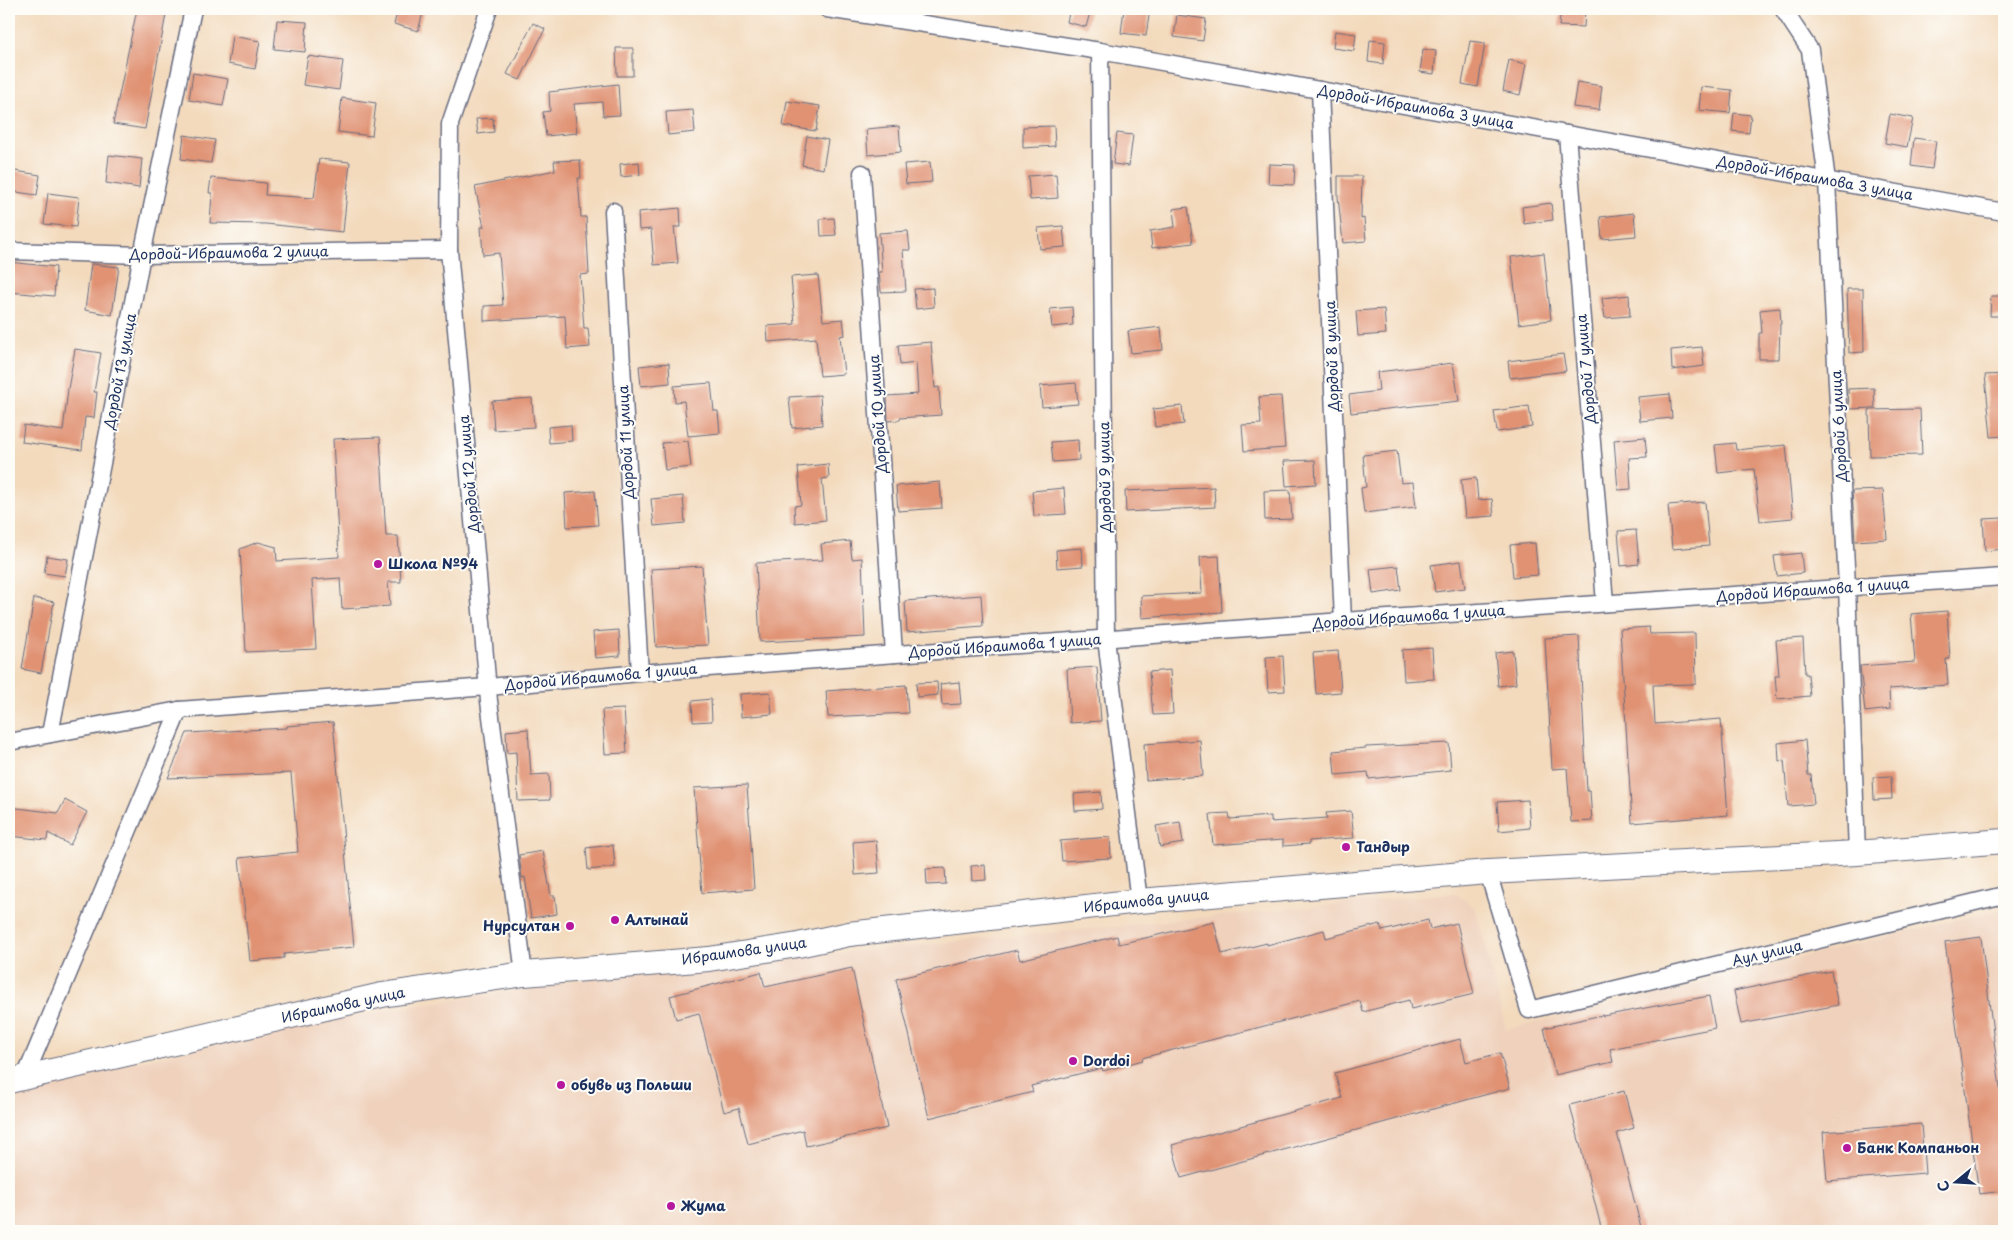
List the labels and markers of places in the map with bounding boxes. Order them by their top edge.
place label: Школа №94 [388,553,478,574]
marker: Школа №94 [372,558,384,570]
place label: Тандыр [1356,836,1410,857]
marker: Тандыр [1340,841,1352,853]
place label: Алтынай [624,909,688,930]
marker: Алтынай [609,914,621,926]
place label: Нурсултан [483,915,560,936]
marker: Нурсултан [564,920,576,932]
place label: Dordoi [1083,1050,1130,1071]
marker: Dordoi [1067,1055,1079,1067]
place label: обувь из Польши [571,1074,692,1095]
marker: обувь из Польши [555,1079,567,1091]
place label: Банк Компаньон [1857,1137,1979,1158]
marker: Банк Компаньон [1841,1142,1853,1154]
place label: Жума [680,1195,726,1216]
marker: Жума [665,1200,677,1212]

